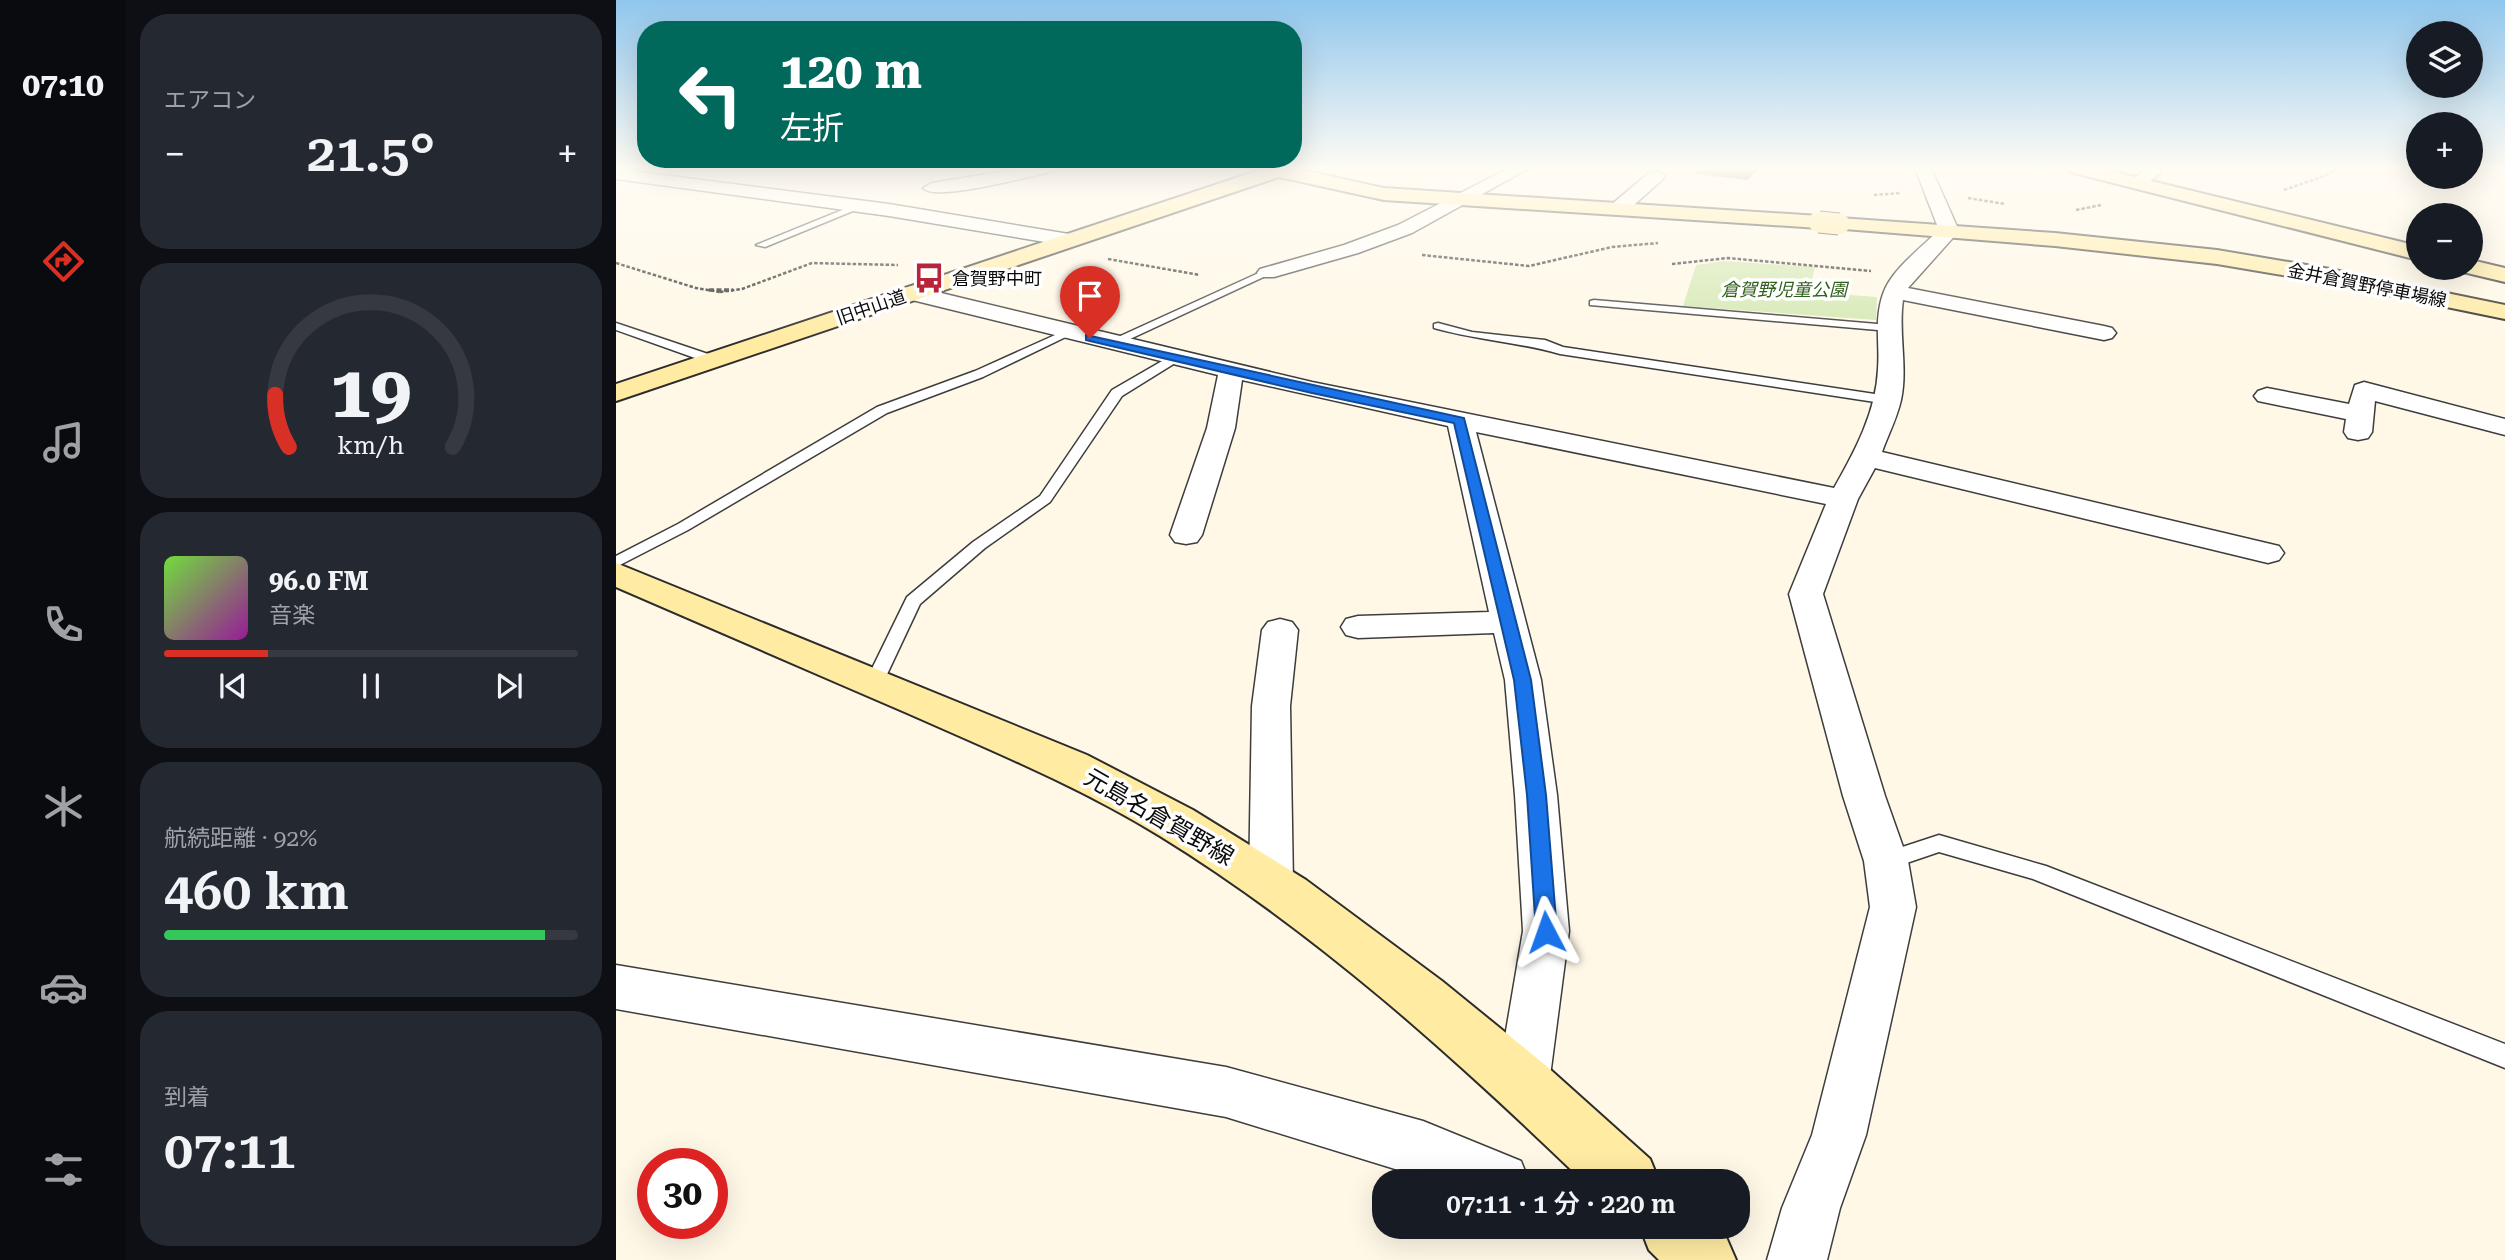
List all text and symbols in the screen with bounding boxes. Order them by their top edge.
map controls [2406,21,2483,280]
button: layers [2406,21,2483,98]
text: 120 m [780,43,922,100]
icon: left [665,49,756,140]
text: 07:10 [22,66,104,104]
text: エアコン [164,87,256,114]
text: 左折 [780,109,844,147]
button: + [2406,112,2483,189]
text: 21.5° [307,123,435,184]
text: − [164,132,185,176]
text: + [557,132,578,176]
button: − [2406,203,2483,280]
icon: directions [39,237,88,286]
street label: 金井倉賀野停車場線 [2285,259,2449,311]
bus stop icon: 倉賀野中町 [912,261,946,295]
pin [1060,266,1120,338]
place label: 倉賀野中町 [952,268,1042,289]
icon: arrive [1071,277,1109,315]
park label: 倉賀野児童公園 [1721,279,1850,300]
street label: 旧中山道 [834,285,908,329]
text: 19 [330,350,412,435]
icon: music [39,418,88,467]
text: km/h [338,431,404,460]
text: 96.0 FM [269,566,369,596]
icon: phone [39,600,88,649]
text: 音楽 [269,602,315,629]
icon: previous [214,667,252,705]
icon: pause [352,667,390,705]
icon: next [490,667,528,705]
street label: 元島名倉賀野線 [1079,763,1239,871]
icon: climate [39,782,88,831]
text: 航続距離 · 92% [164,825,317,852]
text: 460 km [164,861,349,922]
position arrow [1509,895,1583,969]
icon: car [39,963,88,1012]
text: 到着 [164,1084,210,1111]
text: 07:11 [164,1120,296,1181]
icon: filters [39,1145,88,1194]
speed limit sign: 30 [637,1148,728,1239]
text: 07:11 · 1 分 · 220 m [1446,1189,1676,1219]

